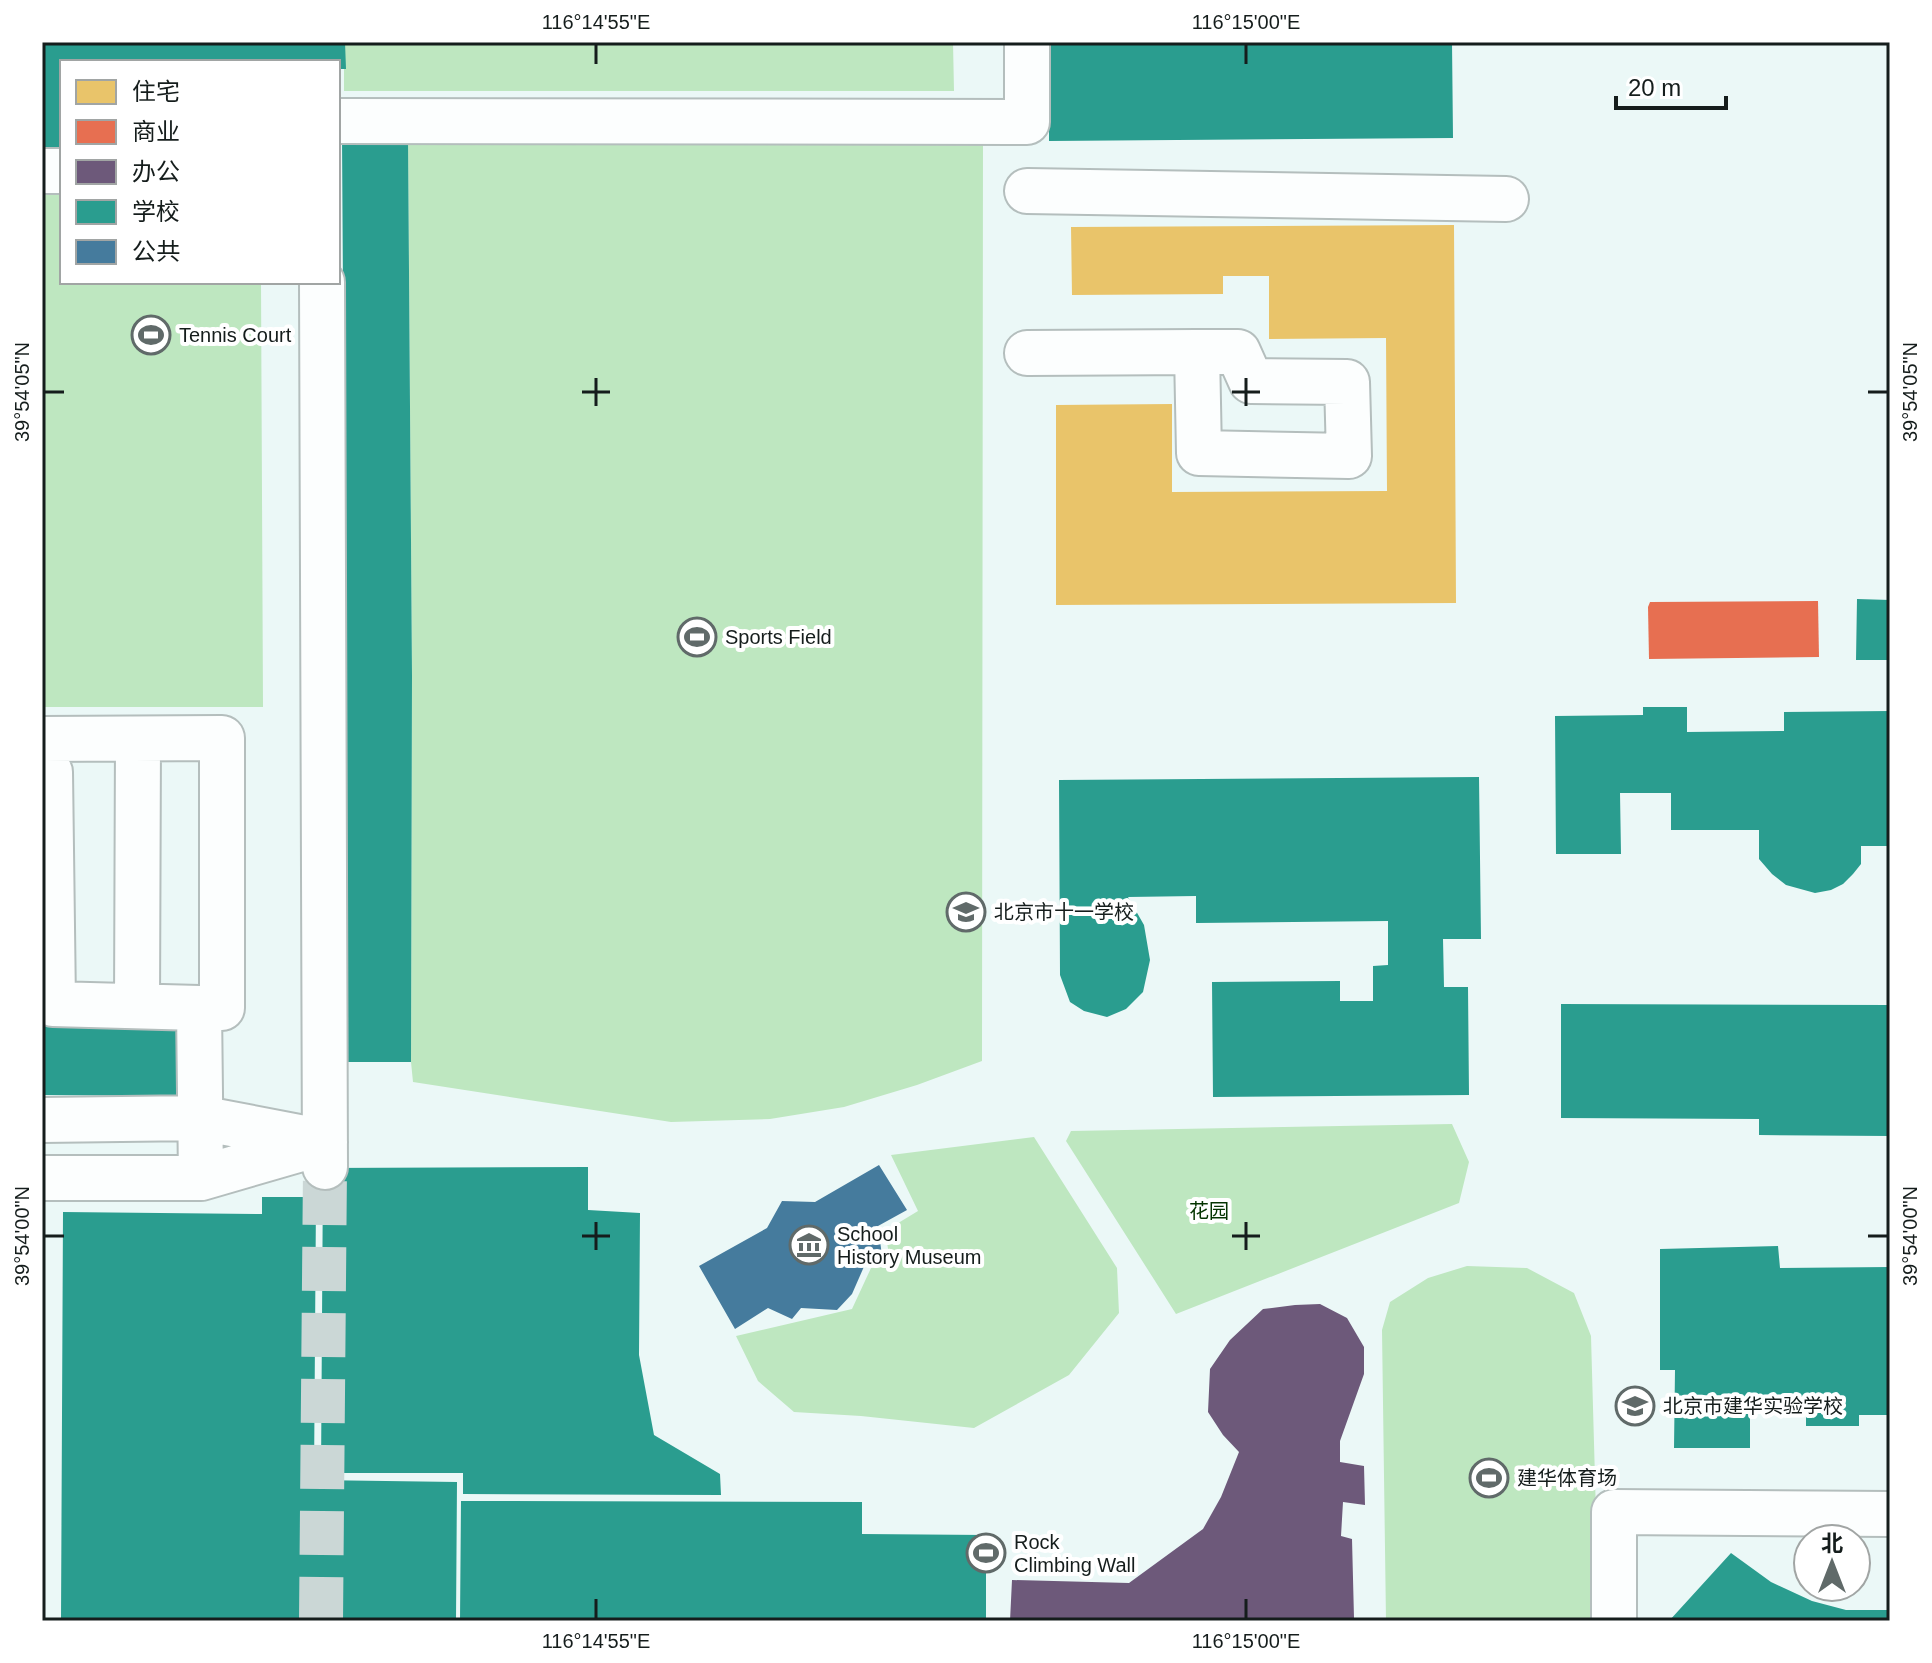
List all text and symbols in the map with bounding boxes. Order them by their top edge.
text: 116°14'55"E [542,11,650,33]
text: 116°15'00"E [1192,11,1300,33]
legend [60,60,340,284]
scale bar [1616,60,1726,110]
text: 20 m [1628,74,1681,101]
text: 住宅 [132,78,180,105]
text: 商业 [132,118,180,145]
text: 办公 [132,158,180,185]
text: 学校 [132,198,180,225]
text: 公共 [132,238,180,265]
sports icon: Tennis Court [130,314,172,356]
place label: Tennis Court [179,324,292,346]
text: 39°54'05"N [11,342,33,442]
text: 39°54'05"N [1899,342,1921,442]
sports icon: Sports Field [676,616,718,658]
place label: Sports Field [725,626,832,648]
school or university icon: 北京市十一学校 [945,891,987,933]
place label: 北京市十一学校 [994,901,1134,923]
text: 39°54'00"N [11,1186,33,1286]
text: 39°54'00"N [1899,1186,1921,1286]
park label: 花园 [1189,1200,1229,1222]
place label: School History Museum [837,1223,981,1268]
museum icon: School History Museum [788,1224,830,1266]
school or university icon: 北京市建华实验学校 [1614,1385,1656,1427]
place label: 北京市建华实验学校 [1663,1395,1843,1417]
sports icon: 建华体育场 [1468,1457,1510,1499]
place label: 建华体育场 [1517,1467,1617,1489]
north arrow [1792,1523,1872,1603]
place label: Rock Climbing Wall [1014,1531,1136,1576]
text: 北 [1821,1531,1843,1556]
sports icon: Rock Climbing Wall [965,1532,1007,1574]
text: 116°14'55"E [542,1630,650,1652]
text: 116°15'00"E [1192,1630,1300,1652]

